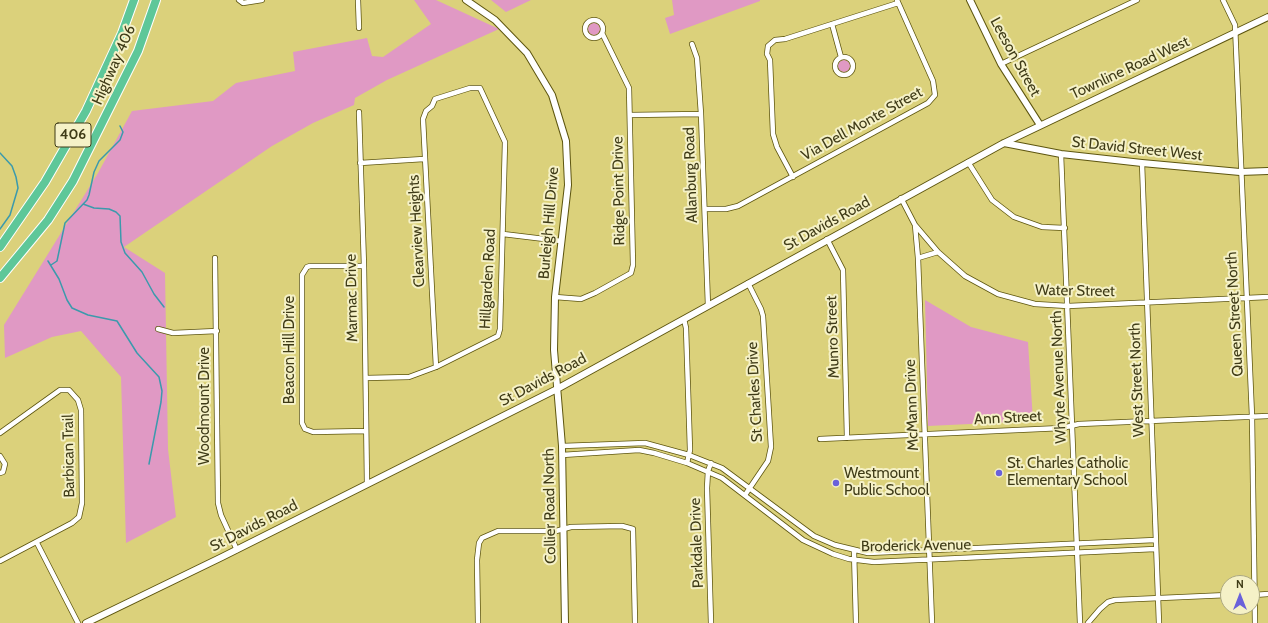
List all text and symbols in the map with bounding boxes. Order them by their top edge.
street label: Leeson Street [986,14,1044,100]
street label: Highway 406 [88,22,140,108]
street label: Townline Road West [1068,33,1192,103]
street label: Via Dell Monte Street [798,83,926,165]
road number: 406 [55,123,91,147]
street label: Allanburg Road [680,127,702,223]
street label: St David Street West [1071,133,1203,165]
street label: Ridge Point Drive [609,136,629,246]
street label: Burleigh Hill Drive [535,166,563,280]
street label: Clearview Heights [405,174,429,288]
street label: St Davids Road [781,193,873,255]
street label: Hillgarden Road [476,228,500,330]
street label: Queen Street North [1223,251,1247,377]
street label: Marmac Drive [342,254,362,342]
street label: Water Street [1035,281,1115,301]
street label: Munro Street [823,295,843,379]
street label: Beacon Hill Drive [281,296,299,404]
street label: Whyte Avenue North [1048,310,1070,444]
street label: West Street North [1126,323,1148,437]
street label: St Charles Drive [743,341,767,443]
street label: Woodmount Drive [196,347,214,465]
street label: St Davids Road [497,350,589,410]
street label: McMann Drive [901,359,923,451]
street label: Ann Street [974,407,1042,429]
street label: Barbican Trail [59,414,79,498]
street label: Collier Road North [540,448,560,564]
place label: St. Charles Catholic Elementary School [1007,455,1128,490]
place label: Westmount Public School [844,465,929,500]
marker: St. Charles Catholic Elementary School [994,468,1004,478]
marker: Westmount Public School [831,478,841,488]
street label: St Davids Road [207,496,301,556]
street label: Parkdale Drive [686,498,708,588]
street label: Broderick Avenue [861,536,971,556]
north arrow [1220,575,1260,615]
text: N [1236,577,1244,591]

